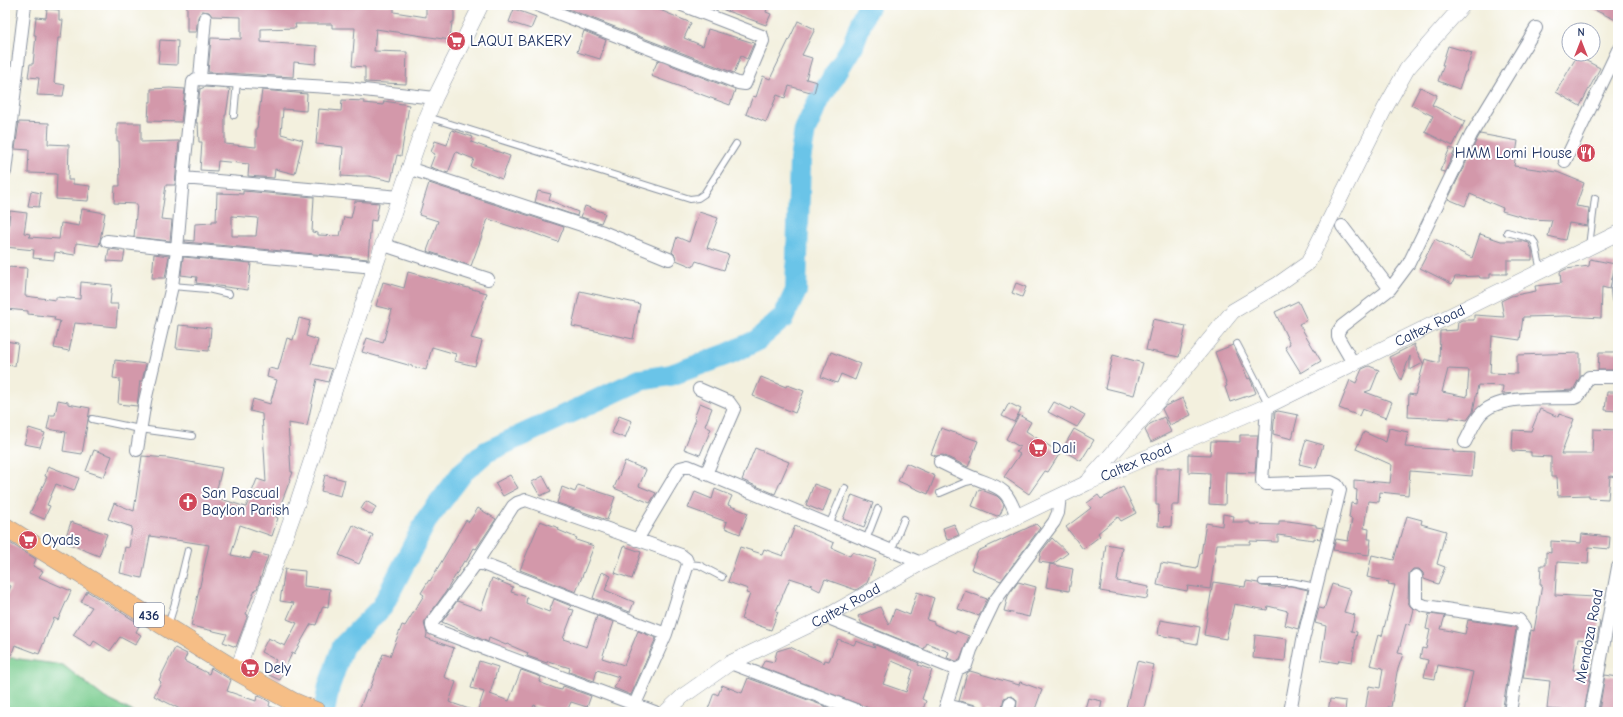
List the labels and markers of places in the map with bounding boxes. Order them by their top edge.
supermarket icon: LAQUI BAKERY [445,30,467,52]
place label: LAQUI BAKERY [470,32,571,50]
restaurant icon: HMM Lomi House [1575,142,1597,164]
place label: HMM Lomi House [1455,144,1572,162]
supermarket icon: Dali [1027,437,1049,459]
place label: Dali [1052,439,1076,457]
place label: San Pascual Baylon Parish [202,484,289,519]
church icon: San Pascual Baylon Parish [177,491,199,513]
supermarket icon: Oyads [17,529,39,551]
place label: Oyads [42,531,80,549]
supermarket icon: Dely [239,657,261,679]
place label: Dely [264,659,291,677]

